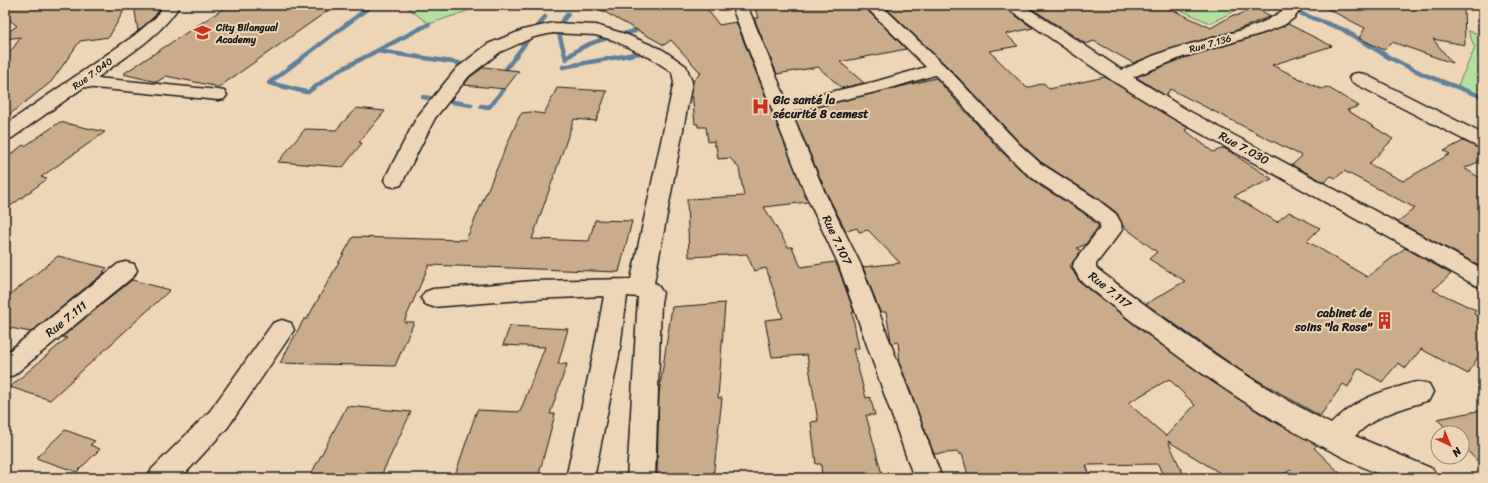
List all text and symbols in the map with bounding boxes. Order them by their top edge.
place label: City Bilangual Academy [215,19,279,49]
school or university icon: City Bilangual Academy [193,23,213,43]
street label: Rue 7.136 [1187,29,1234,59]
street label: Rue 7.040 [68,53,117,95]
place label: Gic santé la sécurité 8 cemest [772,89,869,125]
hospital icon: Gic santé la sécurité 8 cemest [750,97,770,117]
street label: Rue 7.030 [1215,125,1274,171]
street label: Rue 7.107 [816,211,859,270]
street label: Rue 7.117 [1083,266,1137,315]
street label: Rue 7.111 [40,295,92,343]
place label: cabinet de soins "la Rose" [1294,302,1373,338]
building icon: cabinet de soins "la Rose" [1375,310,1395,330]
north arrow [1430,425,1470,465]
text: N [1447,442,1467,462]

